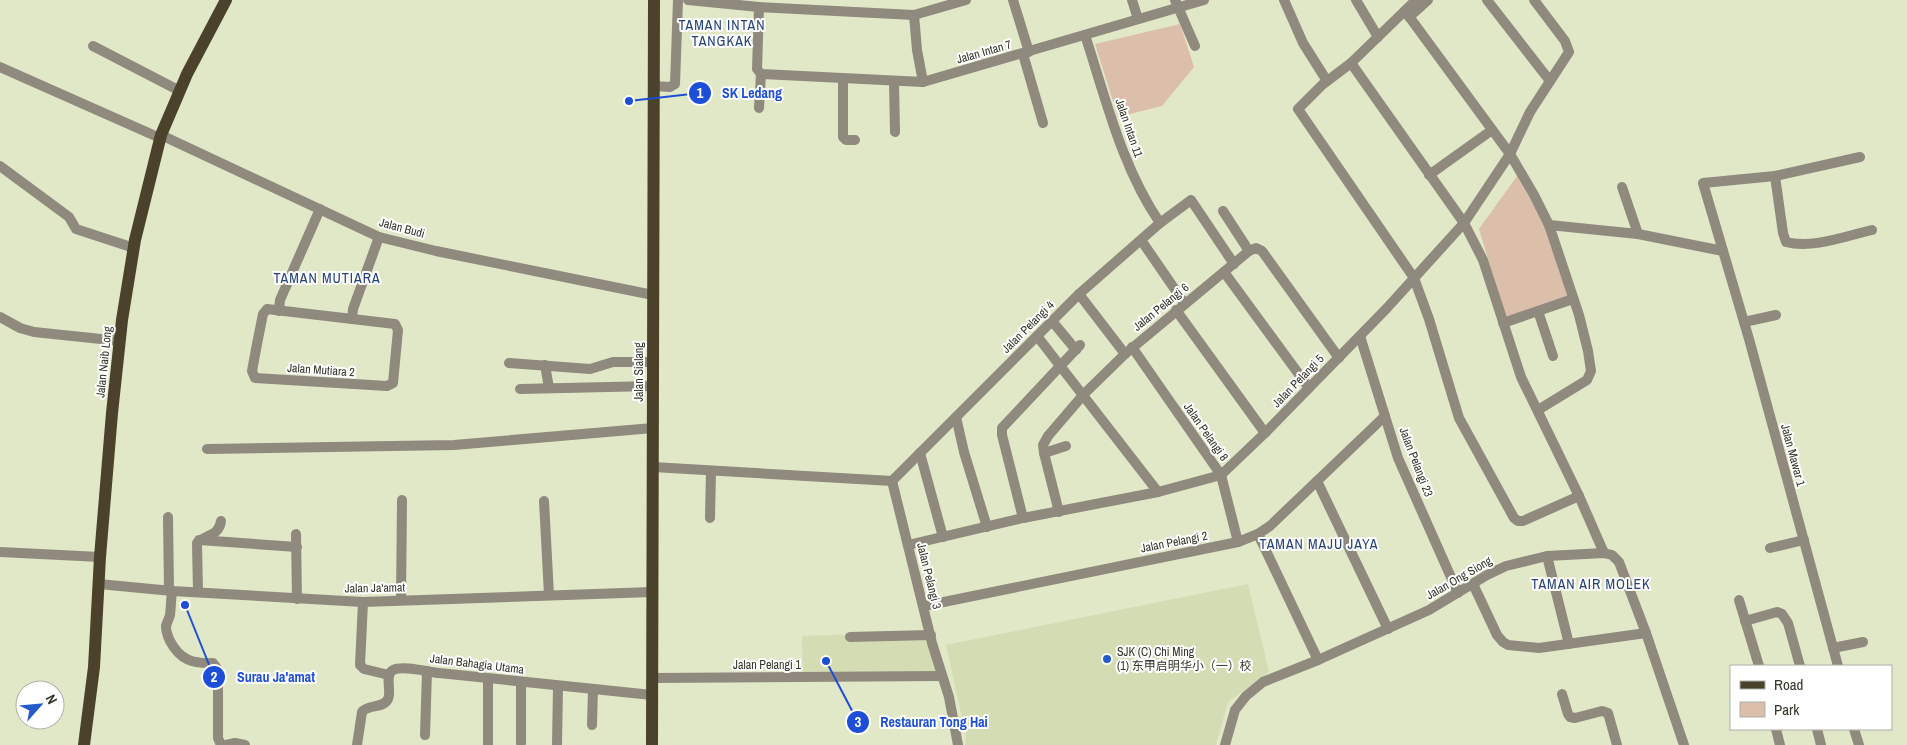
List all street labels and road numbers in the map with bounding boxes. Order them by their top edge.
street label: Jalan Intan 7 [955,36,1014,67]
street label: Jalan Intan 11 [1111,97,1147,160]
street label: Jalan Budi [377,214,427,242]
street label: Jalan Pelangi 6 [1130,279,1192,335]
street label: Jalan Pelangi 4 [998,297,1058,357]
street label: Jalan Naib Long [92,325,116,398]
street label: Jalan Sialang [631,342,647,402]
street label: Jalan Pelangi 5 [1269,351,1328,411]
street label: Jalan Mutiara 2 [287,360,355,380]
street label: Jalan Pelangi 8 [1180,400,1232,464]
street label: Jalan Mawar 1 [1777,422,1809,488]
street label: Jalan Pelangi 23 [1395,425,1437,499]
street label: Jalan Pelangi 2 [1139,528,1209,556]
street label: Jalan Pelangi 3 [913,541,945,611]
street label: Jalan Ong Siong [1423,552,1495,603]
street label: Jalan Ja'amat [345,579,406,597]
street label: Jalan Bahagia Utama [429,650,525,678]
street label: Jalan Pelangi 1 [733,657,801,673]

